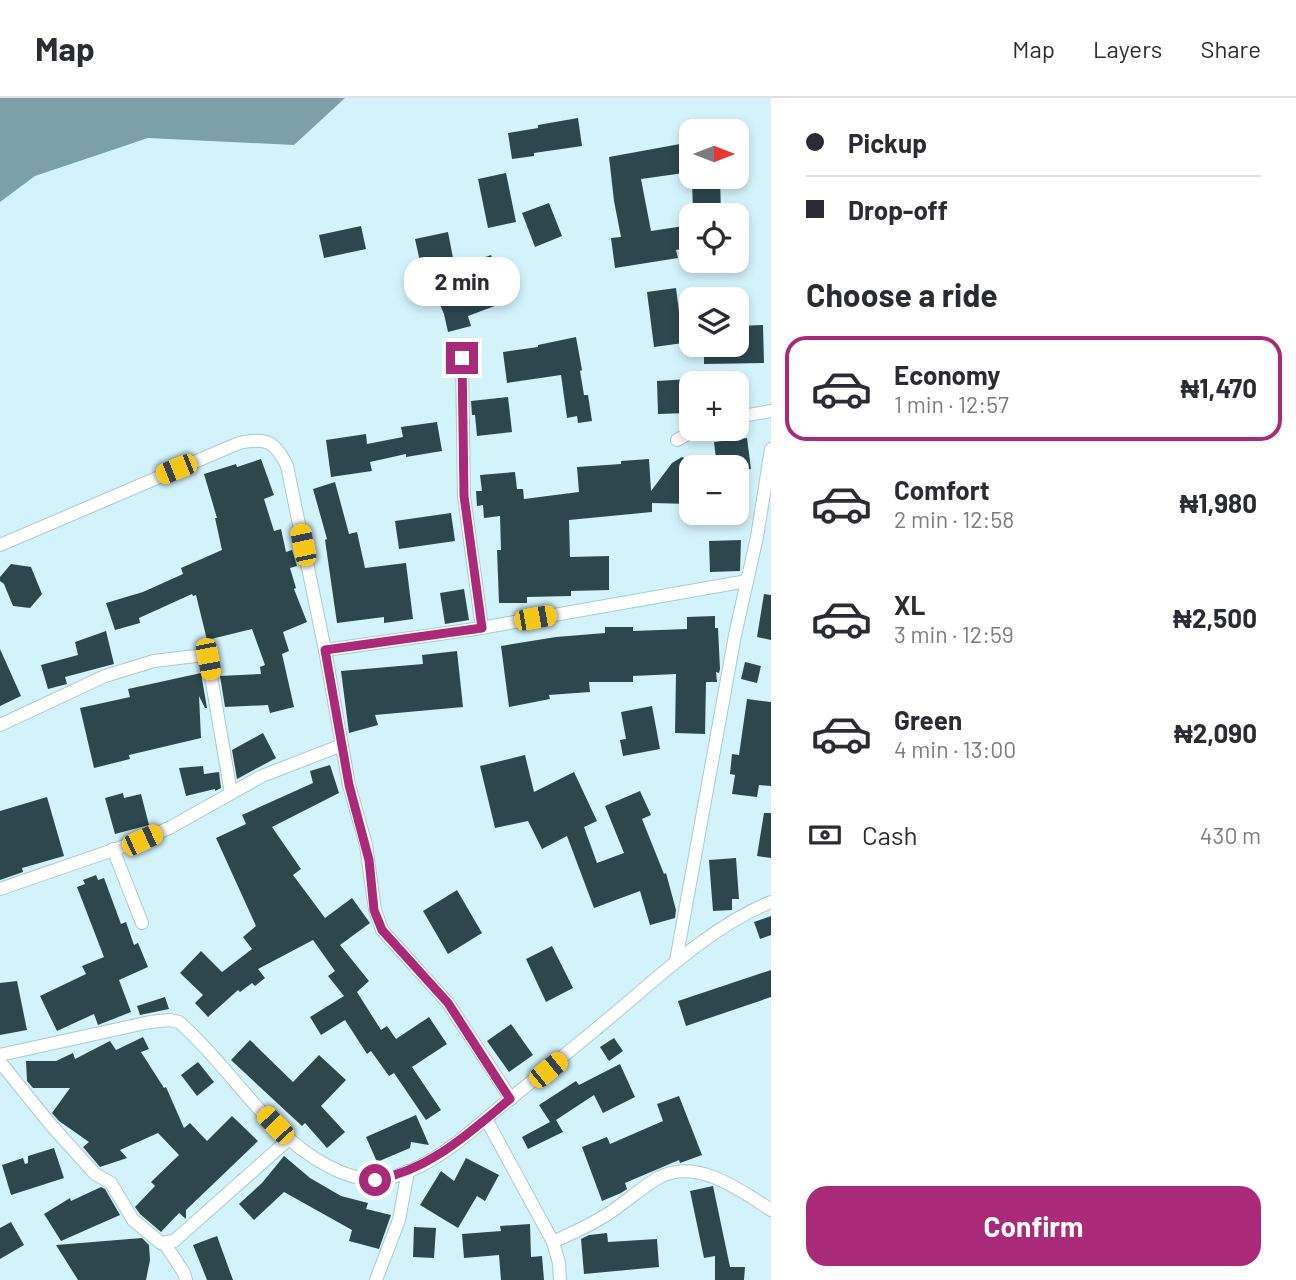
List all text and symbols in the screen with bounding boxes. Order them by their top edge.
text: Map [35,28,95,68]
text: Map [1012,34,1055,63]
text: Layers [1093,34,1162,63]
text: Share [1200,34,1261,63]
north arrow [679,119,749,189]
map controls [679,119,749,525]
text: Pickup [848,127,927,158]
text: Drop-off [848,194,948,225]
button: locate [679,203,749,273]
callout: 2 min [404,257,520,306]
text: 2 min [434,267,490,295]
text: Choose a ride [806,275,998,313]
button: layers [679,287,749,357]
route end [446,342,478,374]
icon: car [810,357,873,420]
text: Economy [894,359,1000,390]
button: + [679,371,749,441]
text: ₦1,470 [1181,372,1257,403]
text: 1 min · 12:57 [894,390,1009,418]
car [153,451,200,487]
button: − [679,455,749,525]
icon: car [810,472,873,535]
text: Comfort [894,474,990,505]
text: ₦1,980 [1179,487,1257,518]
text: 2 min · 12:58 [894,505,1014,533]
car [289,522,318,568]
icon: car [810,587,873,650]
text: XL [894,589,925,620]
text: ₦2,500 [1173,602,1257,633]
car [513,604,558,632]
text: 3 min · 12:59 [894,620,1014,648]
car [194,636,223,682]
icon: car [810,702,873,765]
text: Green [894,704,962,735]
text: ₦2,090 [1174,717,1257,748]
text: 4 min · 13:00 [894,735,1016,763]
icon: cash [806,816,844,854]
text: Cash [862,819,917,850]
text: 430 m [1200,821,1261,849]
car [119,822,166,858]
car [526,1049,571,1091]
car [253,1103,298,1147]
route start [359,1164,391,1196]
button: Confirm [806,1186,1261,1266]

